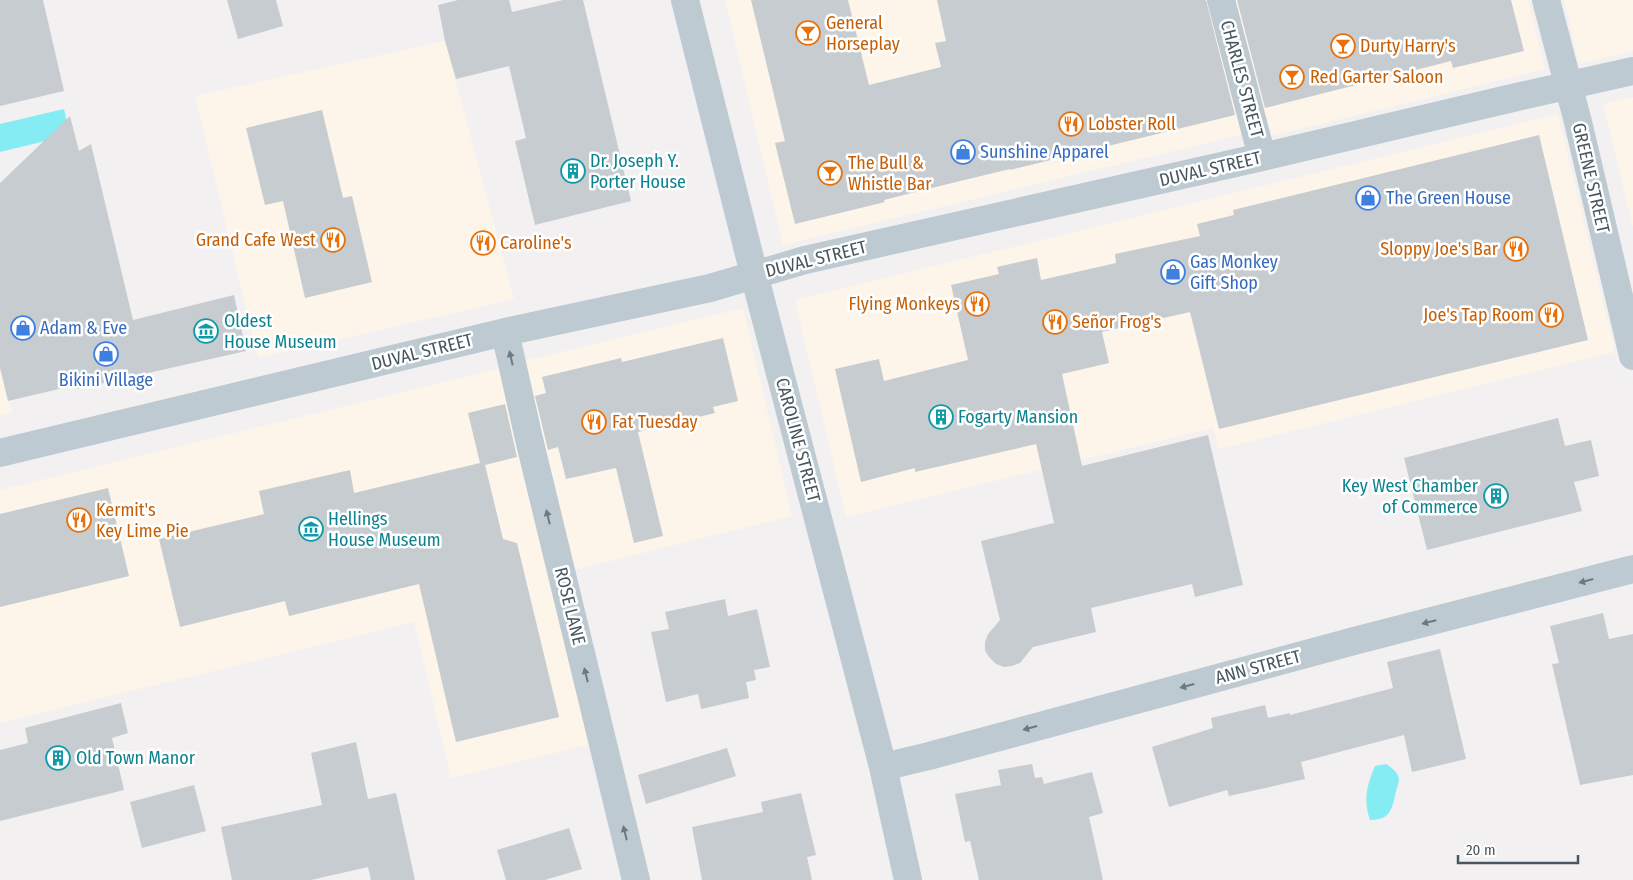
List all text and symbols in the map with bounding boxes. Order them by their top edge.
place label: General Horseplay [826,12,900,55]
street label: CHARLES STREET [1216,18,1268,141]
bar icon: General Horseplay [795,20,821,46]
bar icon: Durty Harry's [1330,33,1356,59]
place label: Durty Harry's [1360,35,1456,57]
bar icon: Red Garter Saloon [1279,64,1305,90]
place label: Red Garter Saloon [1310,66,1443,88]
restaurant icon: Lobster Roll [1058,111,1084,137]
place label: Lobster Roll [1088,113,1176,135]
street label: GREENE STREET [1568,121,1615,236]
shop icon: Sunshine Apparel [950,139,976,165]
place label: Sunshine Apparel [980,141,1109,163]
street label: DUVAL STREET [1157,146,1264,191]
place label: Dr. Joseph Y. Porter House [590,150,686,193]
place label: The Bull & Whistle Bar [848,152,932,195]
building icon: Dr. Joseph Y. Porter House [560,158,586,184]
bar icon: The Bull & Whistle Bar [817,160,843,186]
shop icon: The Green House [1355,185,1381,211]
place label: The Green House [1386,187,1511,209]
restaurant icon: Grand Cafe West [320,227,346,253]
place label: Grand Cafe West [196,229,316,251]
restaurant icon: Caroline's [470,230,496,256]
place label: Caroline's [500,232,572,254]
street label: DUVAL STREET [763,236,870,282]
restaurant icon: Sloppy Joe's Bar [1503,236,1529,262]
place label: Sloppy Joe's Bar [1380,238,1499,260]
place label: Gas Monkey Gift Shop [1190,251,1278,294]
shop icon: Gas Monkey Gift Shop [1160,259,1186,285]
restaurant icon: Flying Monkeys [964,291,990,317]
place label: Flying Monkeys [849,293,960,315]
restaurant icon: Joe's Tap Room [1538,302,1564,328]
place label: Joe's Tap Room [1423,304,1534,326]
restaurant icon: Señor Frog's [1042,309,1068,335]
place label: Oldest House Museum [224,310,337,353]
place label: Señor Frog's [1072,311,1162,333]
shop icon: Adam & Eve [10,315,36,341]
place label: Adam & Eve [40,317,127,339]
museum icon: Oldest House Museum [193,318,219,344]
street label: DUVAL STREET [369,329,476,375]
shop icon: Bikini Village [93,341,119,367]
one-way arrow [507,351,515,366]
place label: Bikini Village [59,369,153,391]
street label: CAROLINE STREET [771,375,825,505]
building icon: Fogarty Mansion [928,404,954,430]
place label: Fogarty Mansion [958,406,1078,428]
restaurant icon: Fat Tuesday [581,409,607,435]
place label: Fat Tuesday [612,411,698,433]
place label: Key West Chamber of Commerce [1342,475,1479,518]
building icon: Key West Chamber of Commerce [1483,483,1509,509]
place label: Kermit's Key Lime Pie [96,499,189,542]
restaurant icon: Kermit's Key Lime Pie [66,507,92,533]
place label: Hellings House Museum [328,508,441,551]
one-way arrow [544,509,552,524]
museum icon: Hellings House Museum [298,516,324,542]
street label: ROSE LANE [550,565,590,647]
one-way arrow [1578,577,1593,585]
one-way arrow [1421,618,1436,626]
street label: ANN STREET [1213,645,1304,689]
one-way arrow [582,667,590,682]
one-way arrow [1179,682,1195,690]
one-way arrow [1023,725,1038,733]
building icon: Old Town Manor [45,745,71,771]
place label: Old Town Manor [76,747,196,769]
one-way arrow [621,825,629,840]
scale bar [1458,832,1578,864]
text: 20 m [1466,841,1496,859]

